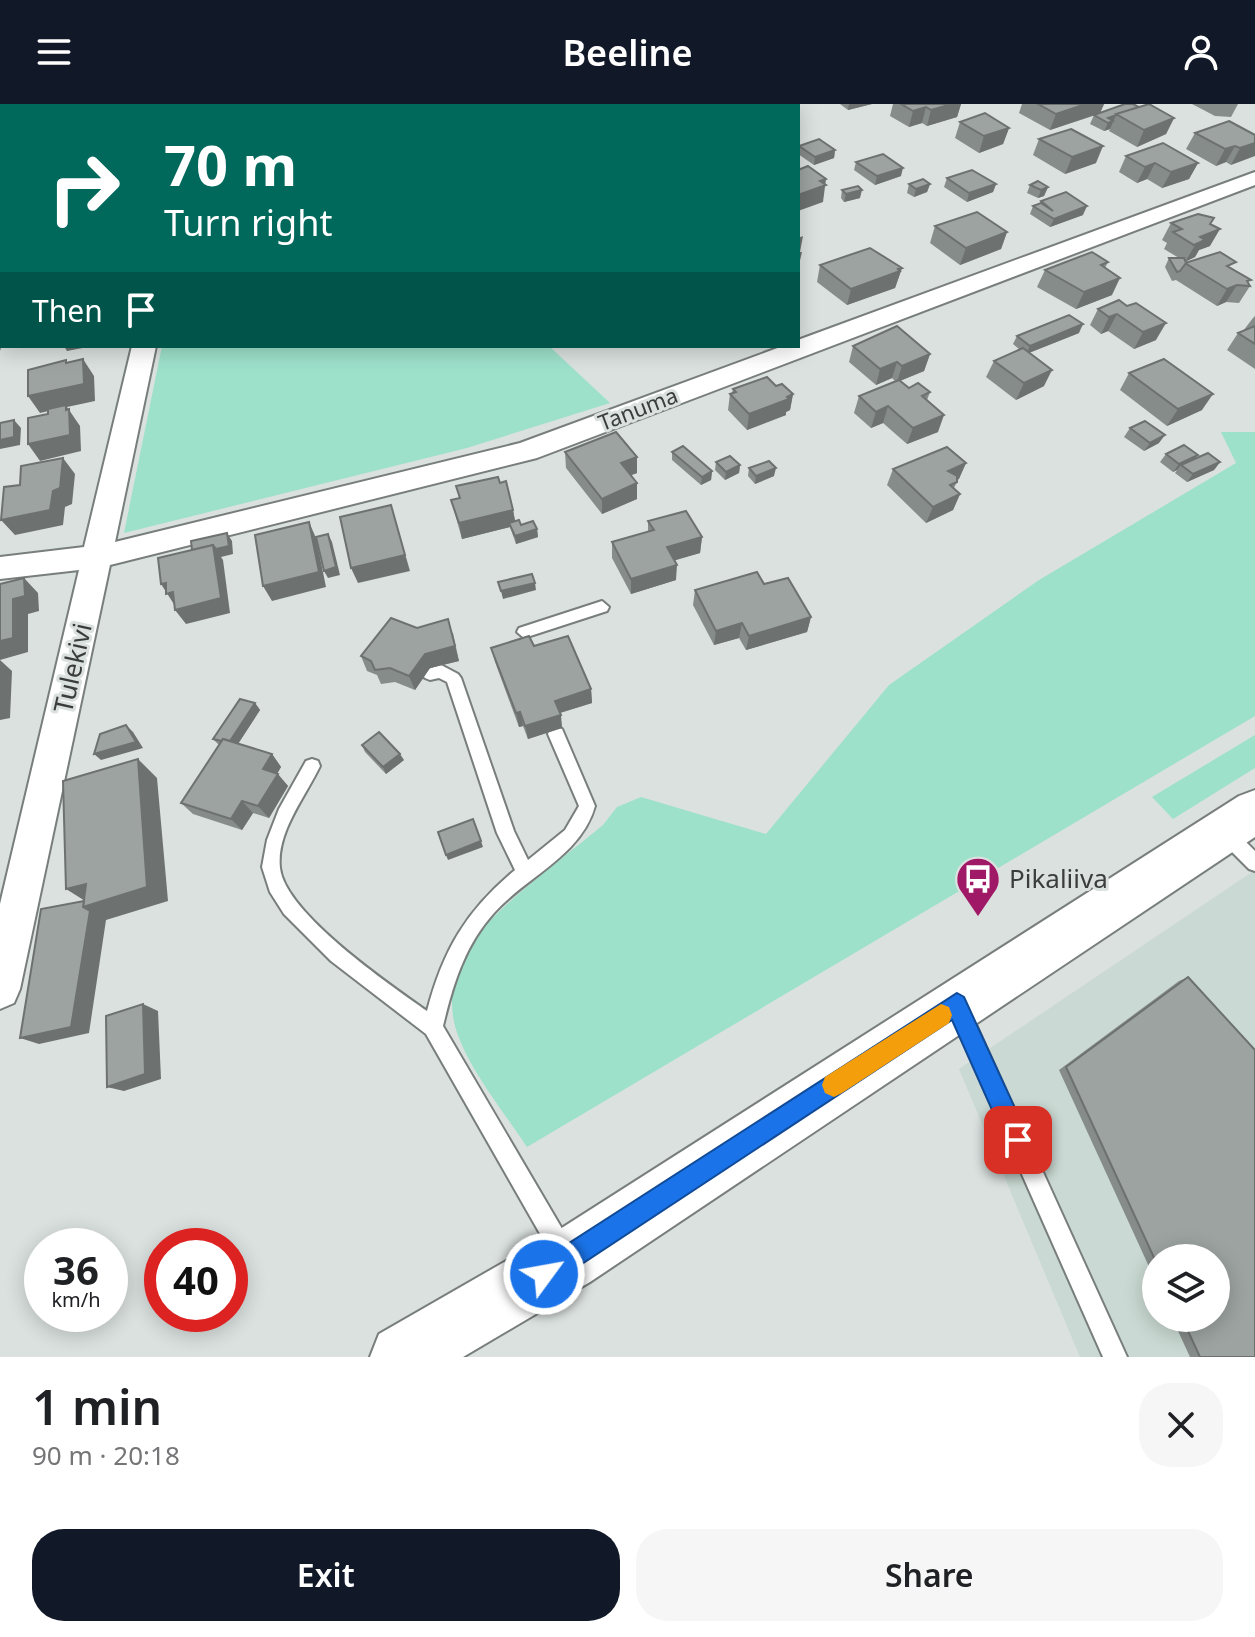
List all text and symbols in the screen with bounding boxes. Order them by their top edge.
text: Beeline [562,28,693,77]
icon: menu [32,30,76,74]
icon: person [1179,30,1223,74]
text: 70 m [164,126,297,202]
icon: right [32,136,136,240]
text: Turn right [164,198,332,247]
icon: arrive [119,288,163,332]
text: Then [32,290,103,331]
street label: Tanuma [594,379,682,437]
street label: Tulekivi [44,619,100,716]
bus stop icon: Pikaliiva [954,855,1002,918]
place label: Pikaliiva [1009,860,1108,896]
pin [984,1106,1052,1174]
icon: arrive [996,1118,1040,1162]
speed limit sign: 40 [144,1228,248,1332]
position arrow [502,1232,586,1316]
text: 36 [53,1242,99,1297]
map controls [1142,1244,1230,1332]
button: layers [1142,1244,1230,1332]
text: km/h [51,1286,101,1313]
text: 1 min [32,1374,162,1439]
button: close [1139,1383,1223,1467]
text: 90 m · 20:18 [32,1437,180,1473]
button: Exit [32,1529,620,1621]
button: Share [636,1529,1223,1621]

